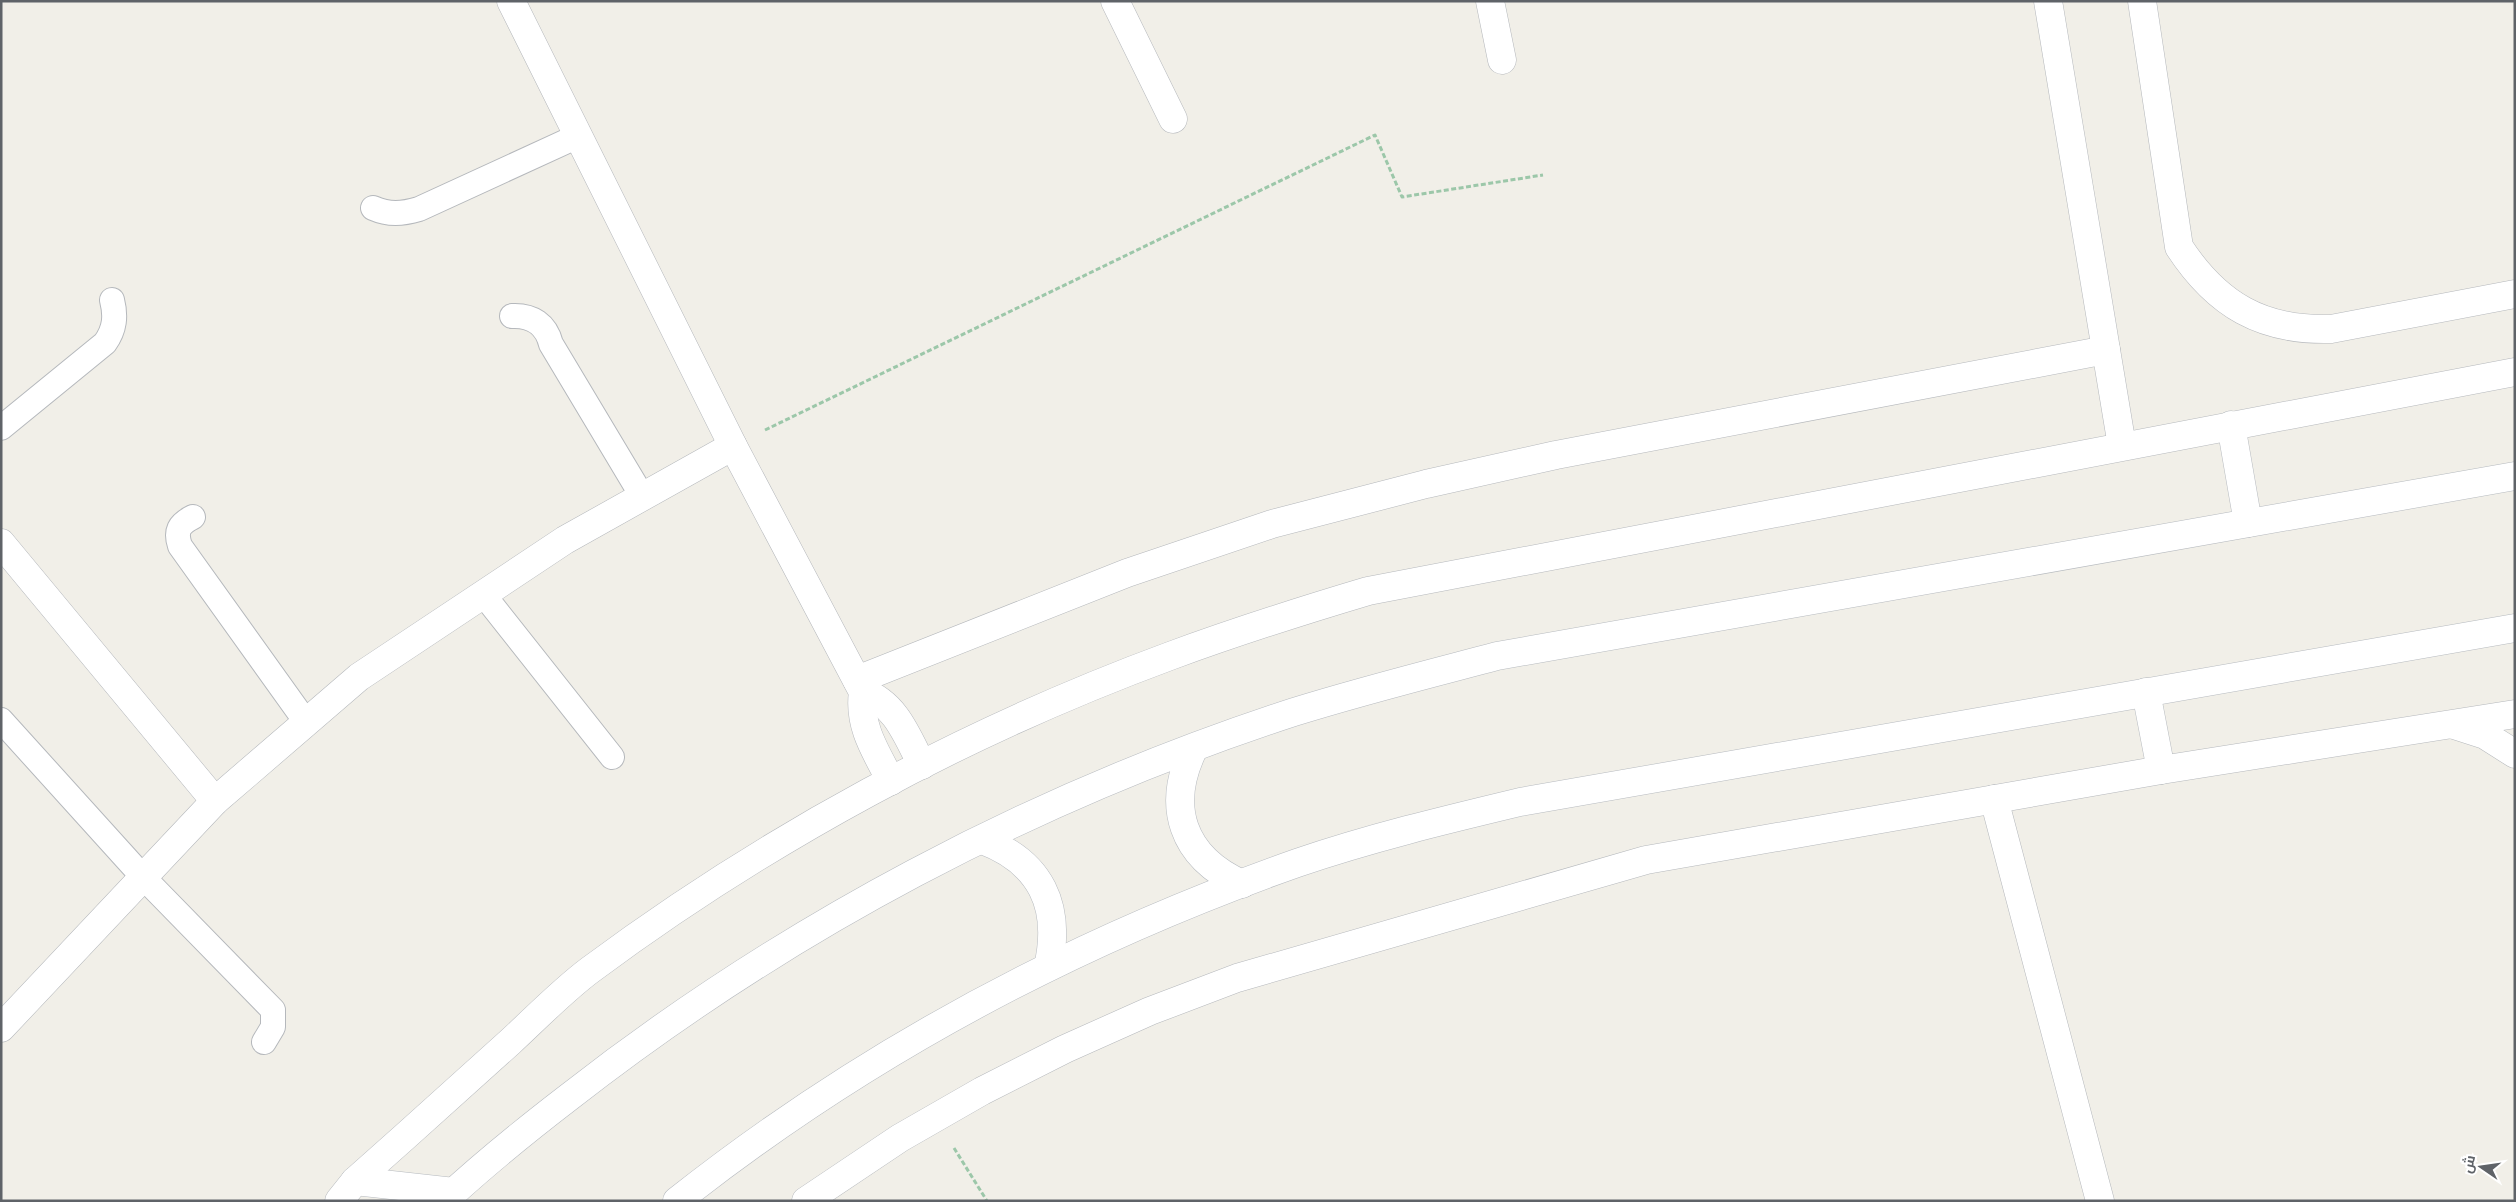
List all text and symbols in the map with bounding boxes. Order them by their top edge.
north arrow [2456,1142,2506,1192]
text: ش [2458,1153,2479,1175]

